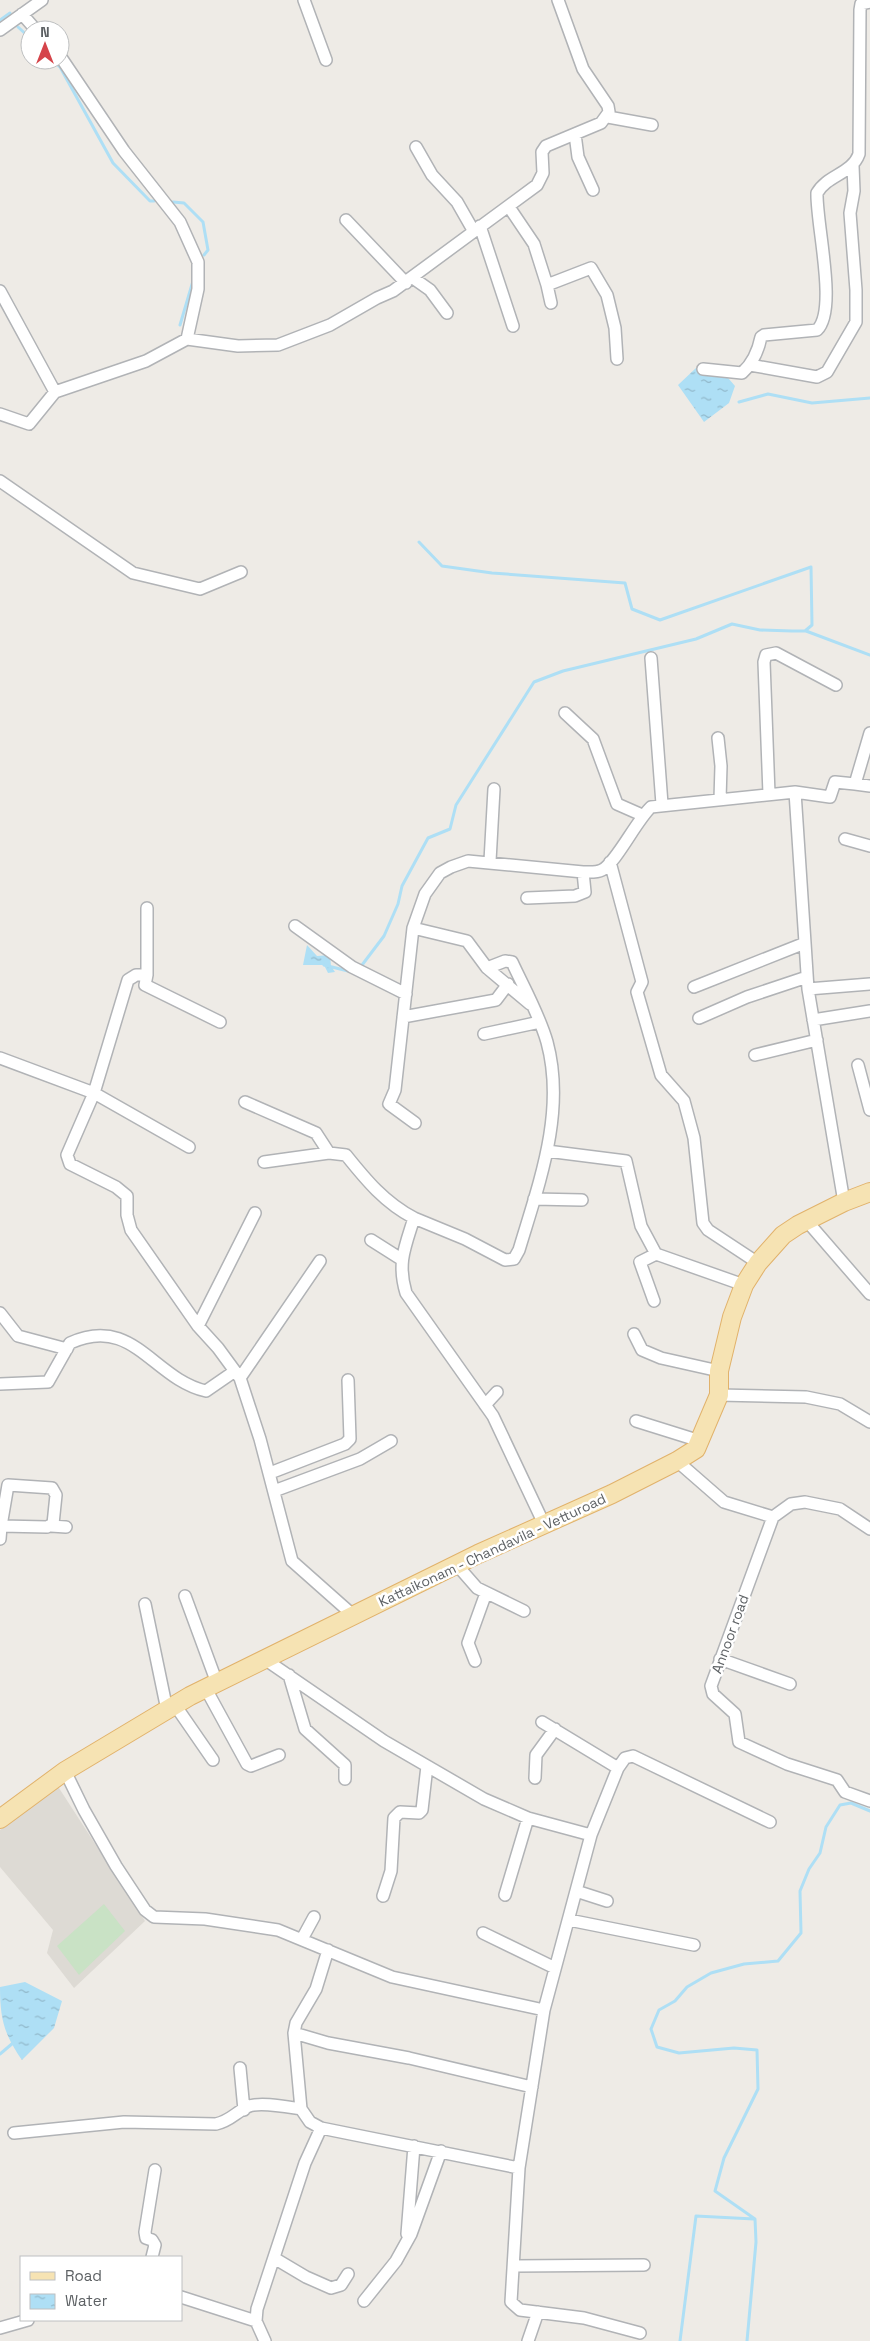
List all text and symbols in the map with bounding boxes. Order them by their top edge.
north arrow [20,20,70,70]
text: N [40,23,50,41]
street label: Kattaikonam - Chandavila - Vetturoad [375,1489,609,1611]
street label: Annoor road [707,1592,753,1676]
legend [20,2256,182,2321]
text: Road [65,2266,102,2285]
text: Water [65,2291,108,2310]

